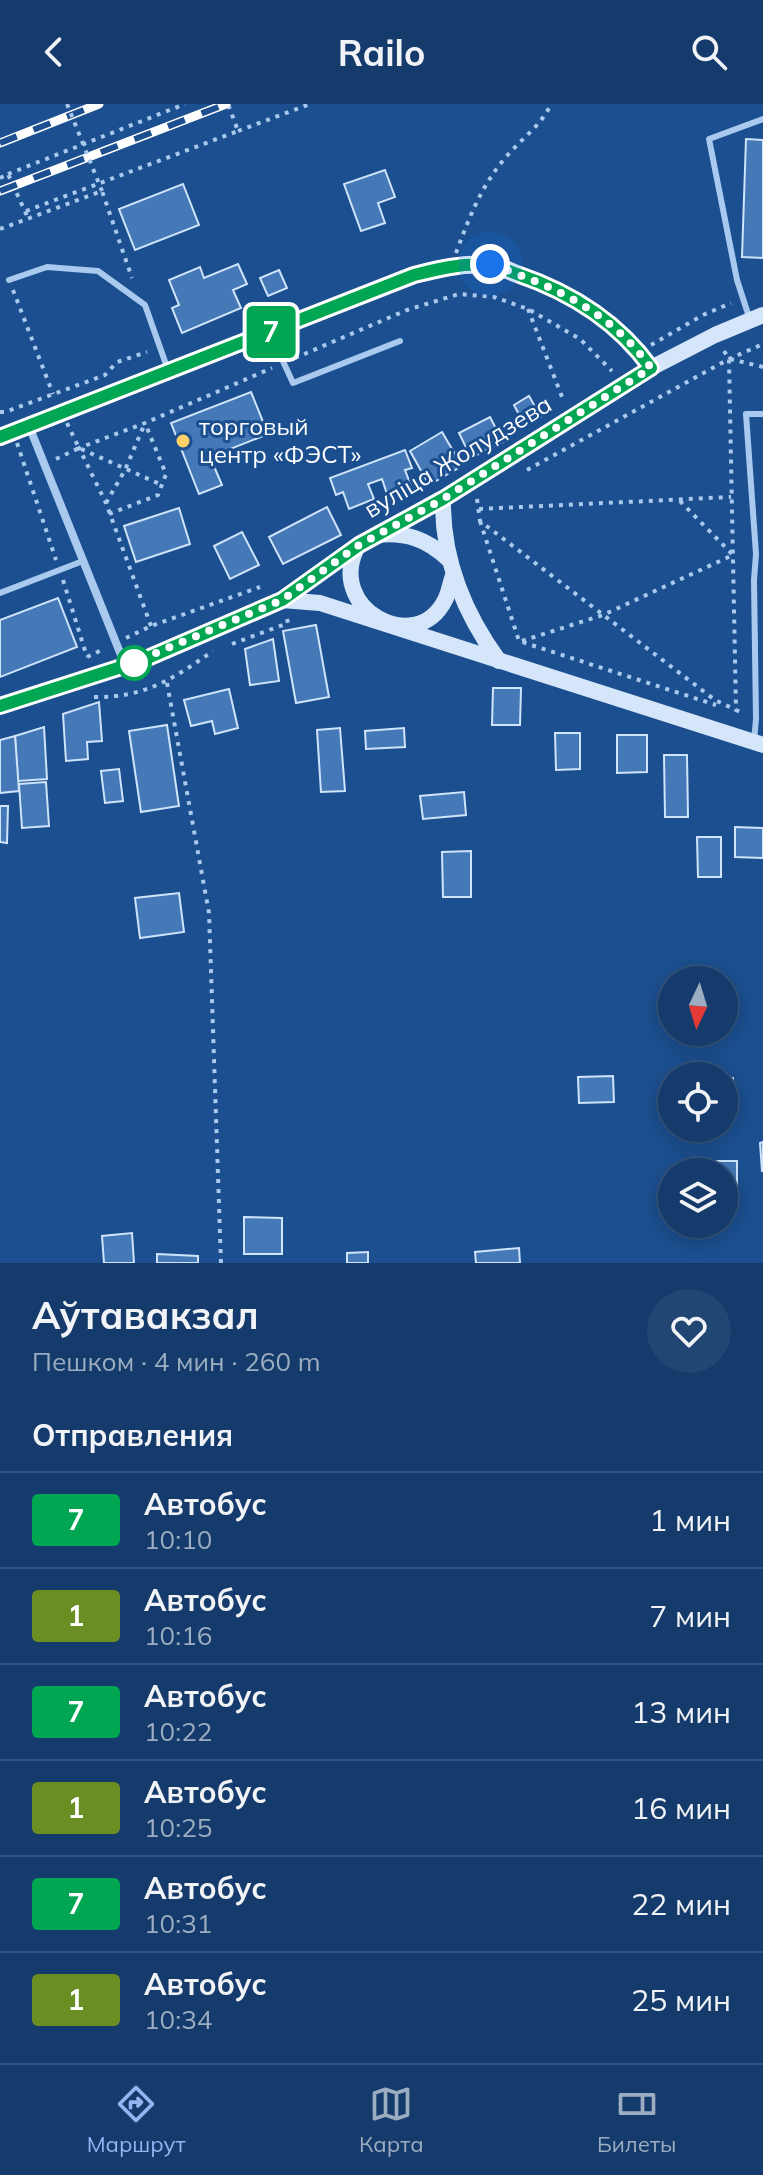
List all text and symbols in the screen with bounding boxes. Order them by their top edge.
icon: back [32,30,76,74]
text: Railo [338,30,425,75]
icon: search [687,30,731,74]
your location [470,244,510,284]
line badge: 7 [245,306,297,358]
text: 7 [263,314,279,349]
street label: вуліца Жолудзева [358,388,557,524]
place label: торговый центр «ФЭСТ» [199,411,361,469]
marker: торговый центр «ФЭСТ» [174,432,192,450]
unlabelled marker [117,646,151,680]
north arrow [658,966,738,1046]
map controls [658,966,738,1238]
button: locate [658,1062,738,1142]
button: layers [658,1158,738,1238]
button: heart [647,1289,731,1373]
text: Аўтавакзал [32,1291,259,1339]
text: Пешком · 4 мин · 260 m [32,1345,321,1378]
text: Отправления [32,1416,233,1454]
text: Автобус [144,1485,267,1523]
text: 1 мин [649,1501,731,1539]
text: 7 [68,1502,84,1537]
text: 10:10 [144,1523,212,1556]
text: Автобус [144,1581,267,1619]
text: 7 мин [649,1597,731,1635]
text: 1 [68,1598,84,1633]
text: 10:16 [144,1619,212,1652]
text: Автобус [144,1677,267,1715]
text: 13 мин [631,1693,731,1731]
text: 7 [68,1694,84,1729]
text: 10:22 [144,1715,212,1748]
text: Автобус [144,1773,267,1811]
text: 16 мин [631,1789,731,1827]
text: 1 [68,1790,84,1825]
text: 10:25 [144,1811,212,1844]
text: Автобус [144,1869,267,1907]
text: 22 мин [631,1885,731,1923]
text: 7 [68,1886,84,1921]
text: 10:31 [144,1907,212,1940]
text: Автобус [144,1965,267,2003]
text: 25 мин [631,1981,731,2019]
text: 1 [68,1982,84,2017]
text: 10:34 [144,2003,212,2036]
tab: Маршрут [87,2082,186,2158]
tab: Карта [359,2082,424,2158]
tab: Билеты [597,2082,676,2158]

